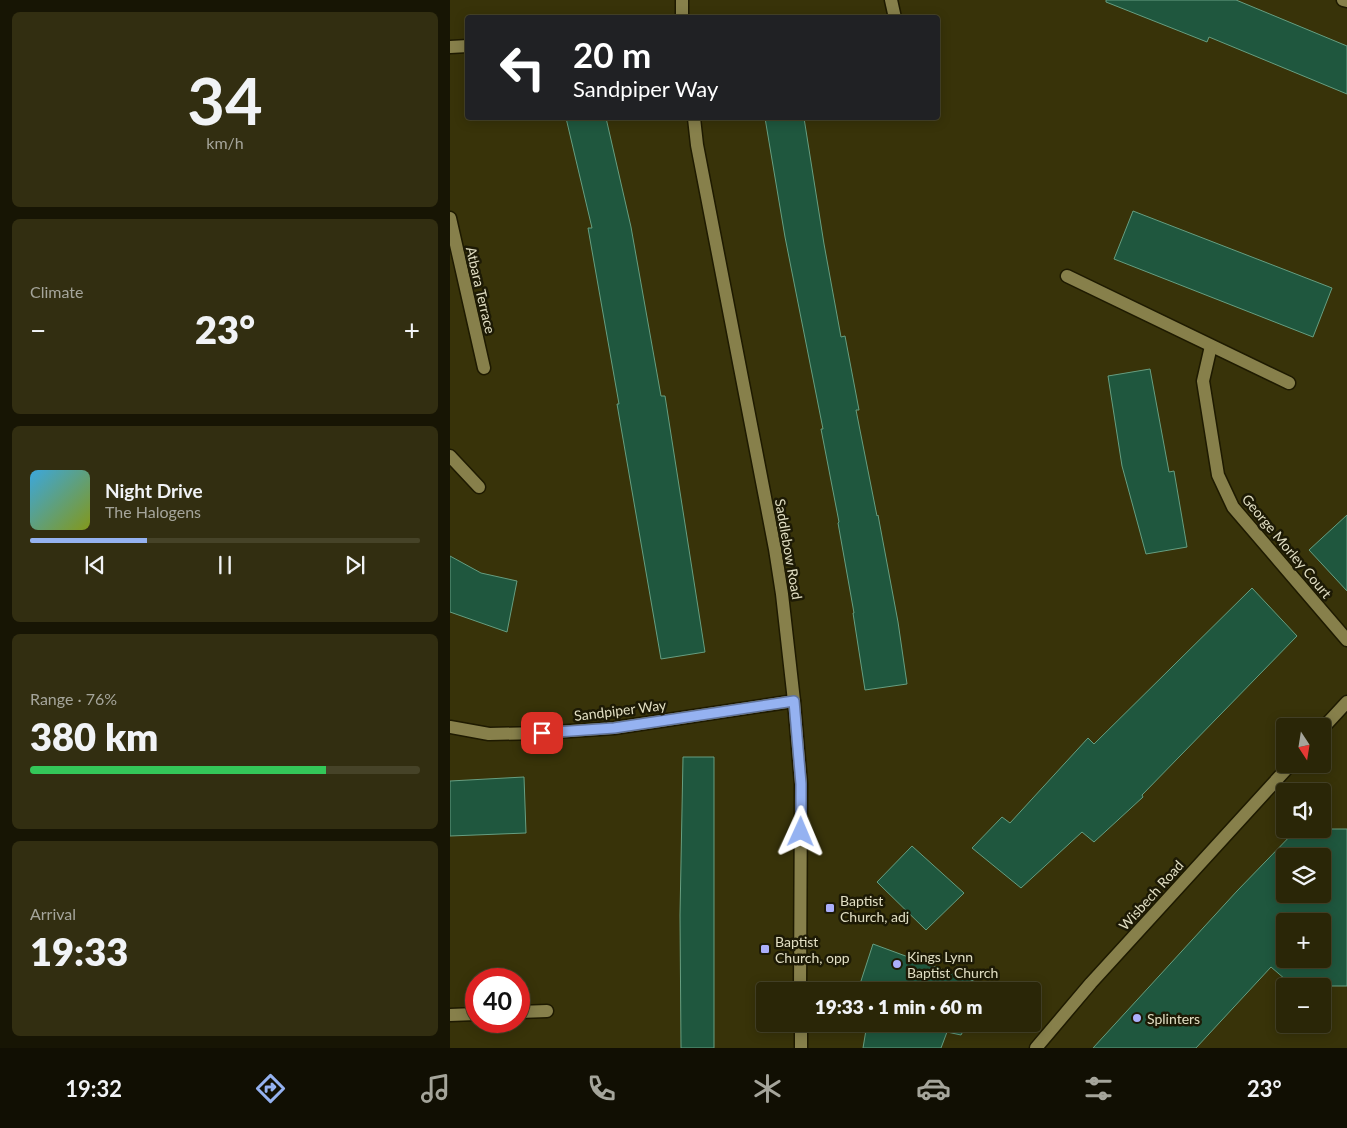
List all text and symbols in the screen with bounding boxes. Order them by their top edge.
text: 20 m [573,33,651,75]
icon: left [490,35,555,100]
text: 34 [187,61,263,139]
text: Sandpiper Way [573,75,718,102]
text: km/h [206,133,244,152]
street label: Atbara Terrace [463,245,499,335]
text: Climate [30,282,83,301]
text: 23° [195,306,255,352]
text: − [30,313,46,347]
text: + [404,313,420,347]
text: Night Drive [105,479,203,502]
street label: George Morley Court [1239,491,1335,601]
street label: Saddlebow Road [772,497,806,601]
text: The Halogens [105,502,201,521]
icon: previous [81,551,109,579]
icon: pause [211,551,239,579]
icon: next [341,551,369,579]
text: Range · 76% [30,689,117,708]
street label: Sandpiper Way [573,696,668,724]
pin [521,712,563,754]
text: 380 km [30,713,158,759]
north arrow [1276,718,1331,772]
map controls [1276,718,1331,1033]
icon: arrive [528,719,556,747]
button: sound [1276,783,1331,838]
position arrow [774,805,826,857]
button: layers [1276,848,1331,903]
street label: Wisbech Road [1115,857,1187,933]
place label: Baptist Church, adj [840,892,909,925]
marker: Baptist Church, adj [824,902,836,914]
text: Arrival [30,904,76,923]
button: + [1276,913,1331,968]
text: 19:33 [30,928,128,974]
place label: Baptist Church, opp [775,933,850,966]
marker: Baptist Church, opp [759,943,771,955]
place label: Kings Lynn Baptist Church [907,948,998,981]
marker: Kings Lynn Baptist Church [891,958,903,970]
speed limit sign: 40 [465,968,530,1033]
button: − [1276,978,1331,1033]
text: 19:33 · 1 min · 60 m [815,995,982,1018]
place label: Splinters [1147,1010,1200,1027]
marker: Splinters [1131,1012,1143,1024]
icon: directions [253,1071,288,1106]
icon: music [418,1071,453,1106]
icon: phone [584,1071,619,1106]
icon: climate [750,1071,785,1106]
icon: car [916,1071,951,1106]
icon: filters [1081,1071,1116,1106]
text: 19:32 [65,1075,122,1102]
text: 23° [1247,1075,1282,1102]

